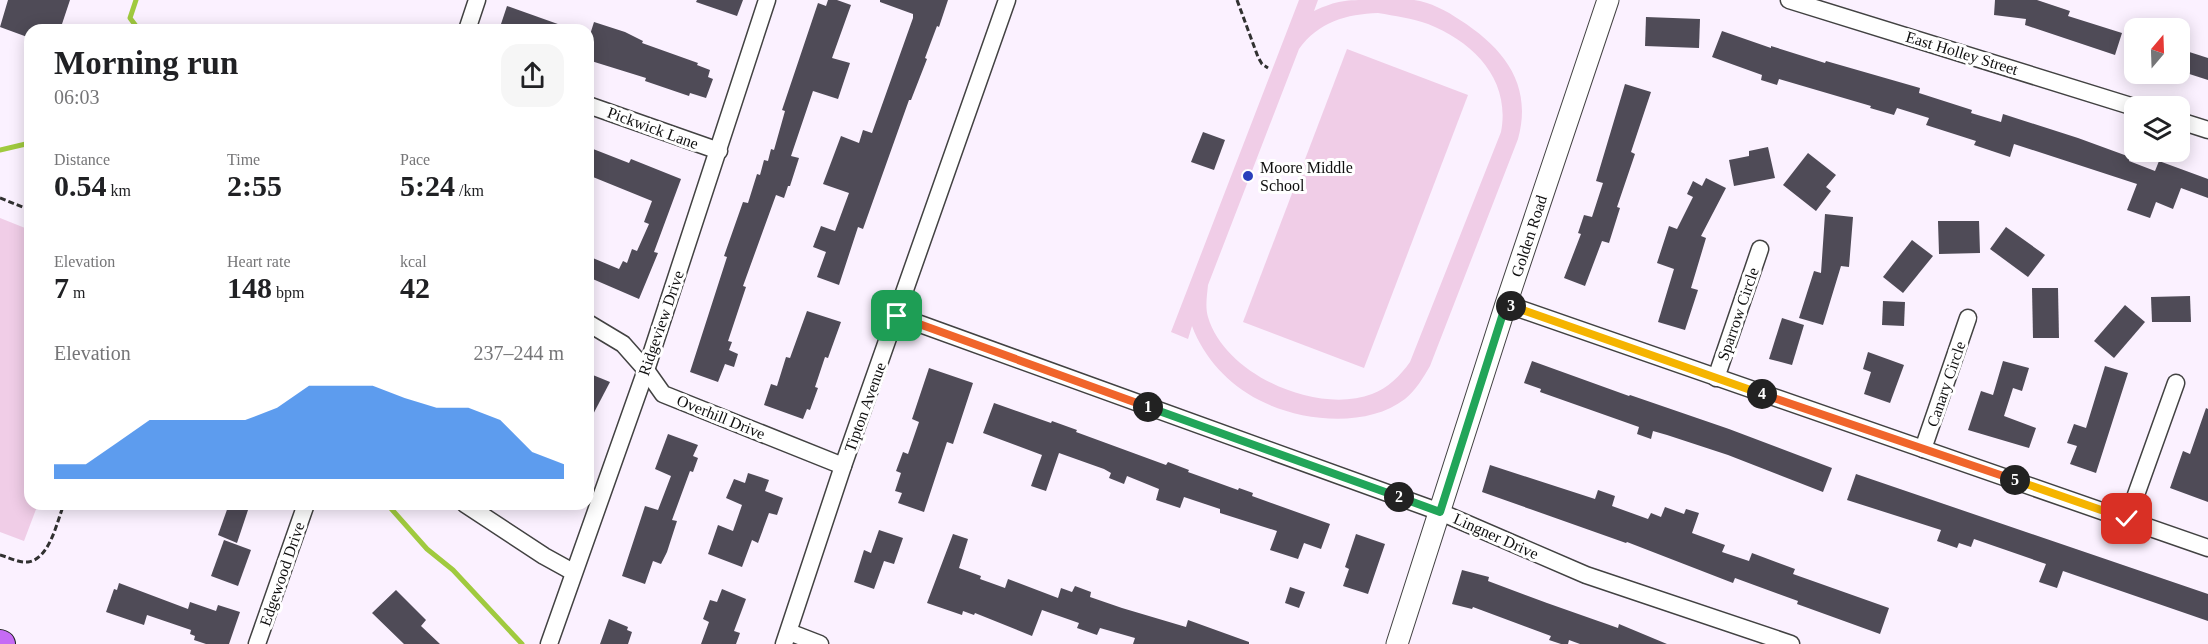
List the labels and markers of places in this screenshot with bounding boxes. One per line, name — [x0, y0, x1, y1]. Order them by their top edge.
place label: Moore Middle School — [1260, 159, 1353, 194]
marker: Moore Middle School — [1241, 169, 1255, 183]
pin — [871, 290, 922, 341]
pin: 3 — [1496, 291, 1526, 321]
pin: 4 — [1747, 379, 1777, 409]
pin: 1 — [1133, 392, 1163, 422]
pin: 5 — [2000, 465, 2030, 495]
pin: 2 — [1384, 482, 1414, 512]
pin — [2101, 493, 2152, 544]

